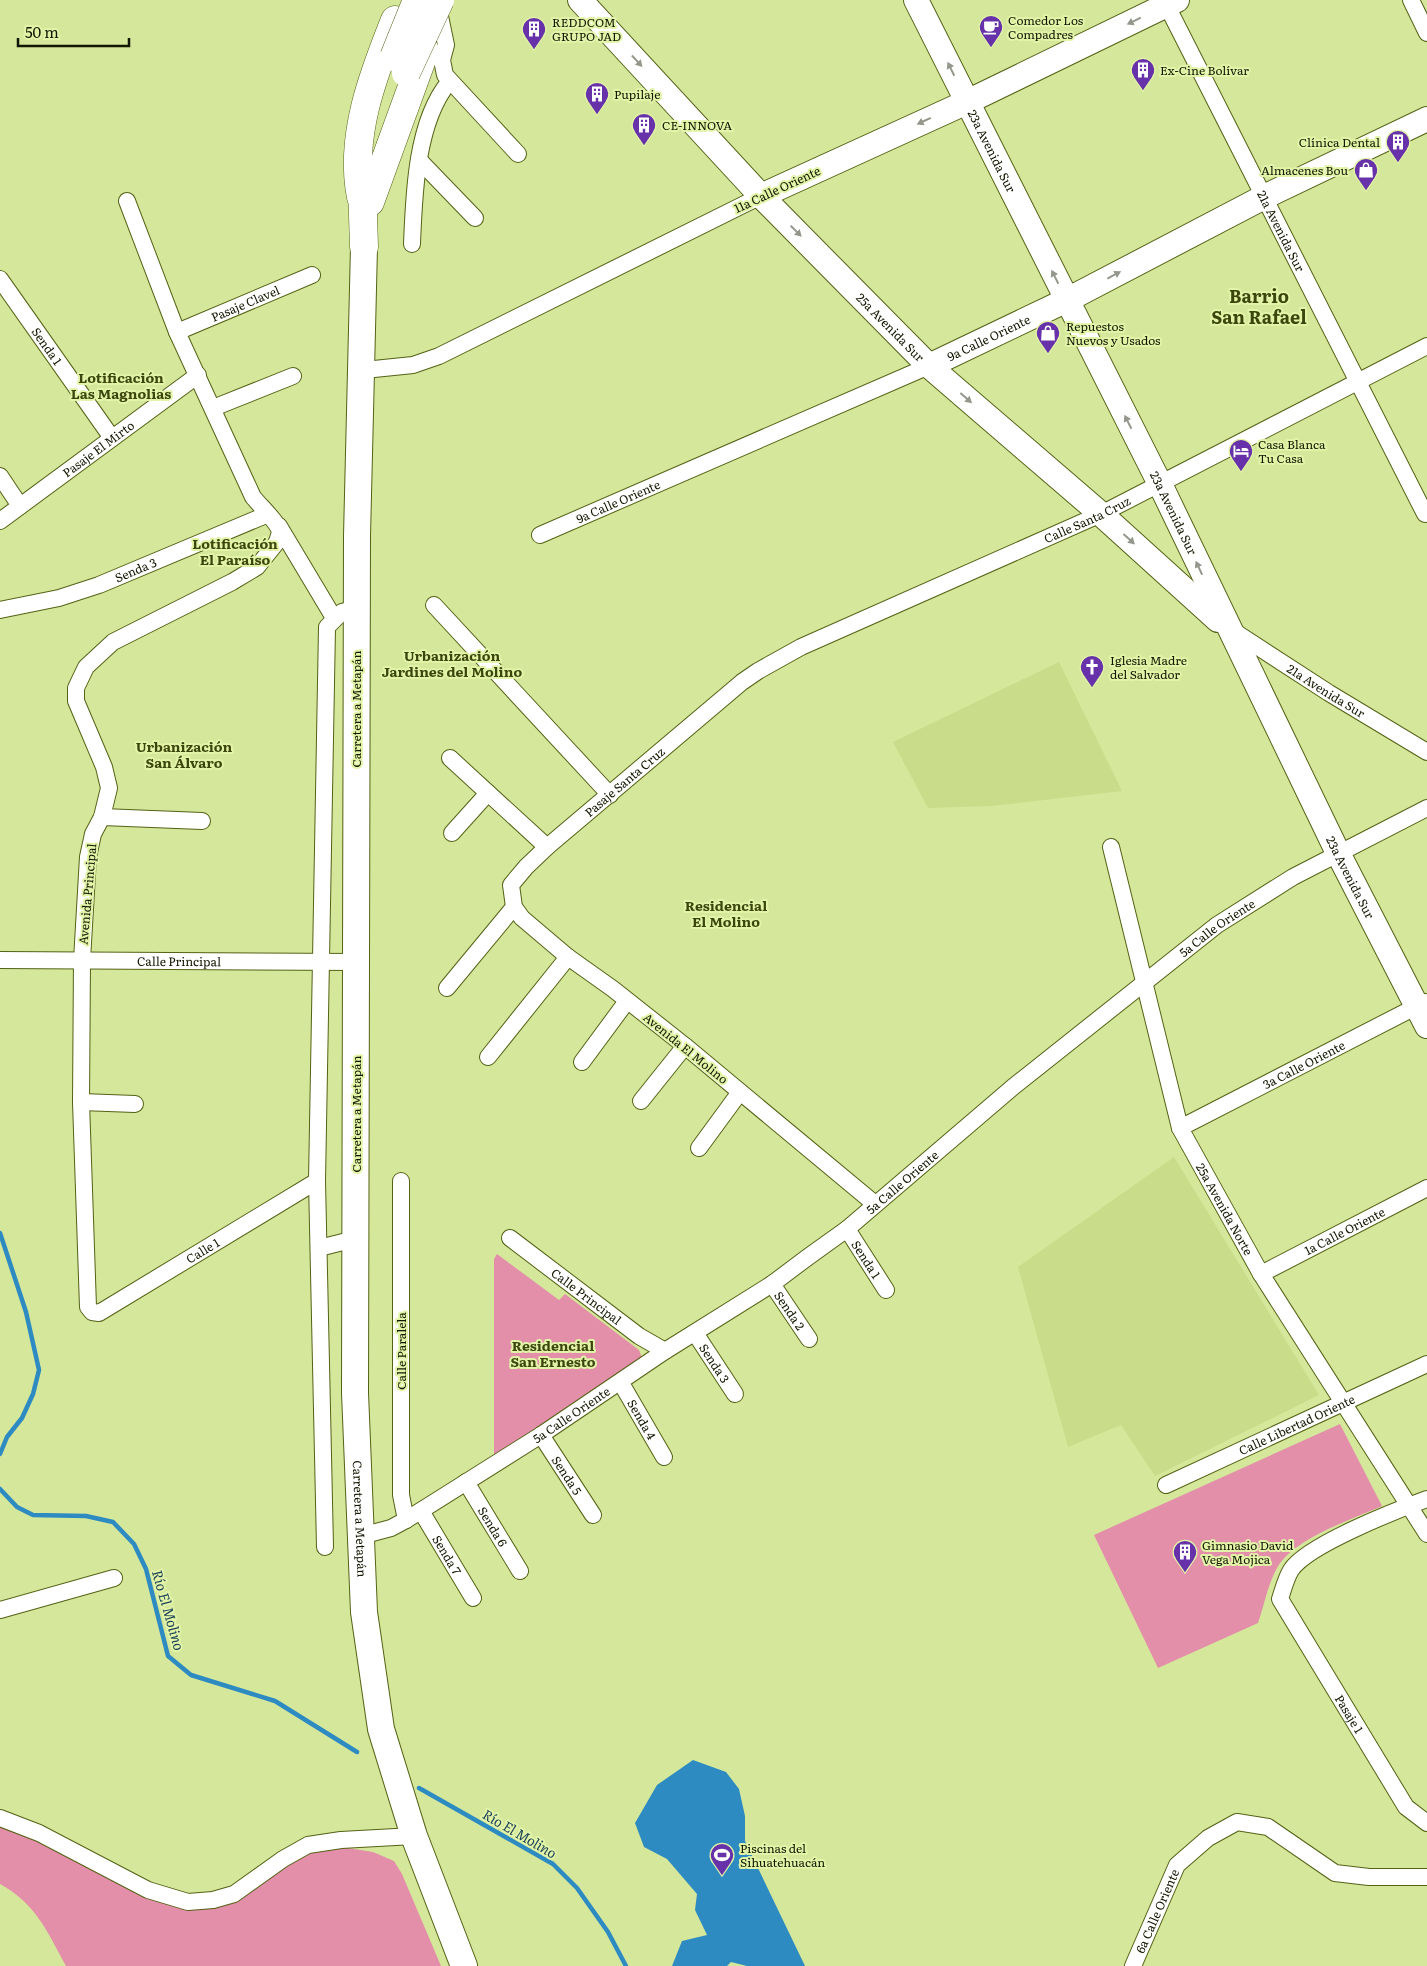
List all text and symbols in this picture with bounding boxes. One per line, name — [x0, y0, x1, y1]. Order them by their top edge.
place label: Comedor Los Compadres — [1008, 11, 1084, 43]
place label: REDDCOM GRUPO JAD — [552, 13, 621, 45]
cafe icon: Comedor Los Compadres — [978, 14, 1004, 48]
scale bar — [18, 15, 129, 47]
building icon: REDDCOM GRUPO JAD — [521, 16, 547, 50]
one-way arrow — [1126, 17, 1141, 25]
text: 50 m — [25, 20, 59, 43]
one-way arrow — [631, 55, 643, 67]
building icon: Ex-Cine Bolívar — [1130, 57, 1156, 91]
place label: Ex-Cine Bolívar — [1160, 61, 1249, 79]
one-way arrow — [947, 62, 955, 76]
building icon: Pupilaje — [584, 81, 610, 115]
place label: Pupilaje — [614, 85, 660, 103]
street label: 23a Avenida Sur — [964, 106, 1021, 196]
building icon: CE-INNOVA — [631, 112, 657, 146]
place label: CE-INNOVA — [662, 116, 732, 134]
one-way arrow — [917, 118, 931, 126]
building icon: Clínica Dental — [1385, 129, 1411, 163]
place label: Clínica Dental — [1299, 133, 1380, 151]
shop icon: Almacenes Bou — [1353, 157, 1379, 191]
street label: 11a Calle Oriente — [731, 161, 823, 217]
place label: Almacenes Bou — [1261, 161, 1348, 179]
street label: 21a Avenida Sur — [1253, 187, 1310, 275]
one-way arrow — [789, 224, 801, 236]
one-way arrow — [1051, 269, 1059, 284]
one-way arrow — [1107, 271, 1121, 279]
street label: Pasaje Clavel — [208, 281, 282, 326]
district label: Barrio San Rafael — [1211, 282, 1307, 330]
street label: 25a Avenida Sur — [852, 289, 929, 366]
street label: 9a Calle Oriente — [944, 310, 1033, 365]
place label: Repuestos Nuevos y Usados — [1066, 317, 1161, 349]
shop icon: Repuestos Nuevos y Usados — [1035, 320, 1061, 354]
street label: Senda 1 — [28, 324, 67, 369]
district label: Lotificación Las Magnolias — [71, 367, 171, 403]
one-way arrow — [960, 392, 972, 404]
one-way arrow — [1124, 414, 1132, 429]
street label: Pasaje El Mirto — [59, 416, 138, 481]
place label: Casa Blanca Tu Casa — [1258, 435, 1326, 467]
hotel icon: Casa Blanca Tu Casa — [1228, 438, 1254, 472]
street label: 23a Avenida Sur — [1146, 468, 1202, 558]
street label: 9a Calle Oriente — [573, 475, 663, 527]
street label: Calle Santa Cruz — [1041, 491, 1134, 547]
district label: Lotificación El Paraíso — [192, 533, 278, 569]
one-way arrow — [1122, 533, 1134, 545]
street label: Senda 3 — [112, 553, 159, 586]
one-way arrow — [1195, 561, 1203, 575]
district label: Urbanización Jardines del Molino — [382, 645, 522, 681]
street label: Carretera a Metapán — [347, 651, 365, 767]
place label: Iglesia Madre del Salvador — [1110, 651, 1187, 683]
church icon: Iglesia Madre del Salvador — [1079, 654, 1105, 688]
street label: 21a Avenida Sur — [1284, 659, 1369, 722]
district label: Urbanización San Álvaro — [136, 736, 232, 772]
street label: Pasaje Santa Cruz — [580, 742, 668, 821]
street label: 23a Avenida Sur — [1322, 833, 1379, 922]
street label: Avenida Principal — [74, 843, 100, 945]
street label: 5a Calle Oriente — [1175, 894, 1258, 961]
district label: Residencial El Molino — [685, 895, 767, 931]
street label: Calle Principal — [137, 952, 221, 970]
street label: Avenida El Molino — [640, 1008, 732, 1088]
street label: 3a Calle Oriente — [1259, 1036, 1348, 1093]
street label: Carretera a Metapán — [347, 1056, 365, 1172]
street label: 5a Calle Oriente — [862, 1146, 942, 1218]
street label: 25a Avenida Norte — [1192, 1160, 1258, 1258]
street label: 1a Calle Oriente — [1301, 1202, 1388, 1259]
street label: Calle 1 — [182, 1233, 223, 1267]
street label: Senda 1 — [847, 1237, 885, 1282]
street label: Calle Principal — [548, 1263, 625, 1329]
street label: Senda 2 — [770, 1287, 809, 1334]
street label: Calle Paralela — [392, 1312, 410, 1390]
district label: Residencial San Ernesto — [511, 1335, 596, 1371]
street label: Senda 3 — [695, 1340, 734, 1386]
street label: 5a Calle Oriente — [529, 1382, 613, 1447]
street label: Calle Libertad Oriente — [1236, 1390, 1358, 1459]
street label: Senda 4 — [623, 1396, 661, 1443]
street label: Senda 5 — [548, 1452, 587, 1498]
street label: Carretera a Metapán — [349, 1460, 372, 1578]
street label: Senda 6 — [474, 1503, 512, 1550]
street label: Senda 7 — [428, 1531, 466, 1578]
place label: Gimnasio David Vega Mojica — [1202, 1536, 1294, 1568]
building icon: Gimnasio David Vega Mojica — [1172, 1539, 1198, 1573]
water label: Río El Molino — [148, 1567, 190, 1653]
street label: Pasaje 1 — [1331, 1691, 1368, 1737]
water label: Río El Molino — [479, 1804, 561, 1862]
place label: Piscinas del Sihuatehuacán — [740, 1839, 825, 1871]
sports icon: Piscinas del Sihuatehuacán — [709, 1842, 735, 1876]
street label: 6a Calle Oriente — [1131, 1866, 1183, 1956]

